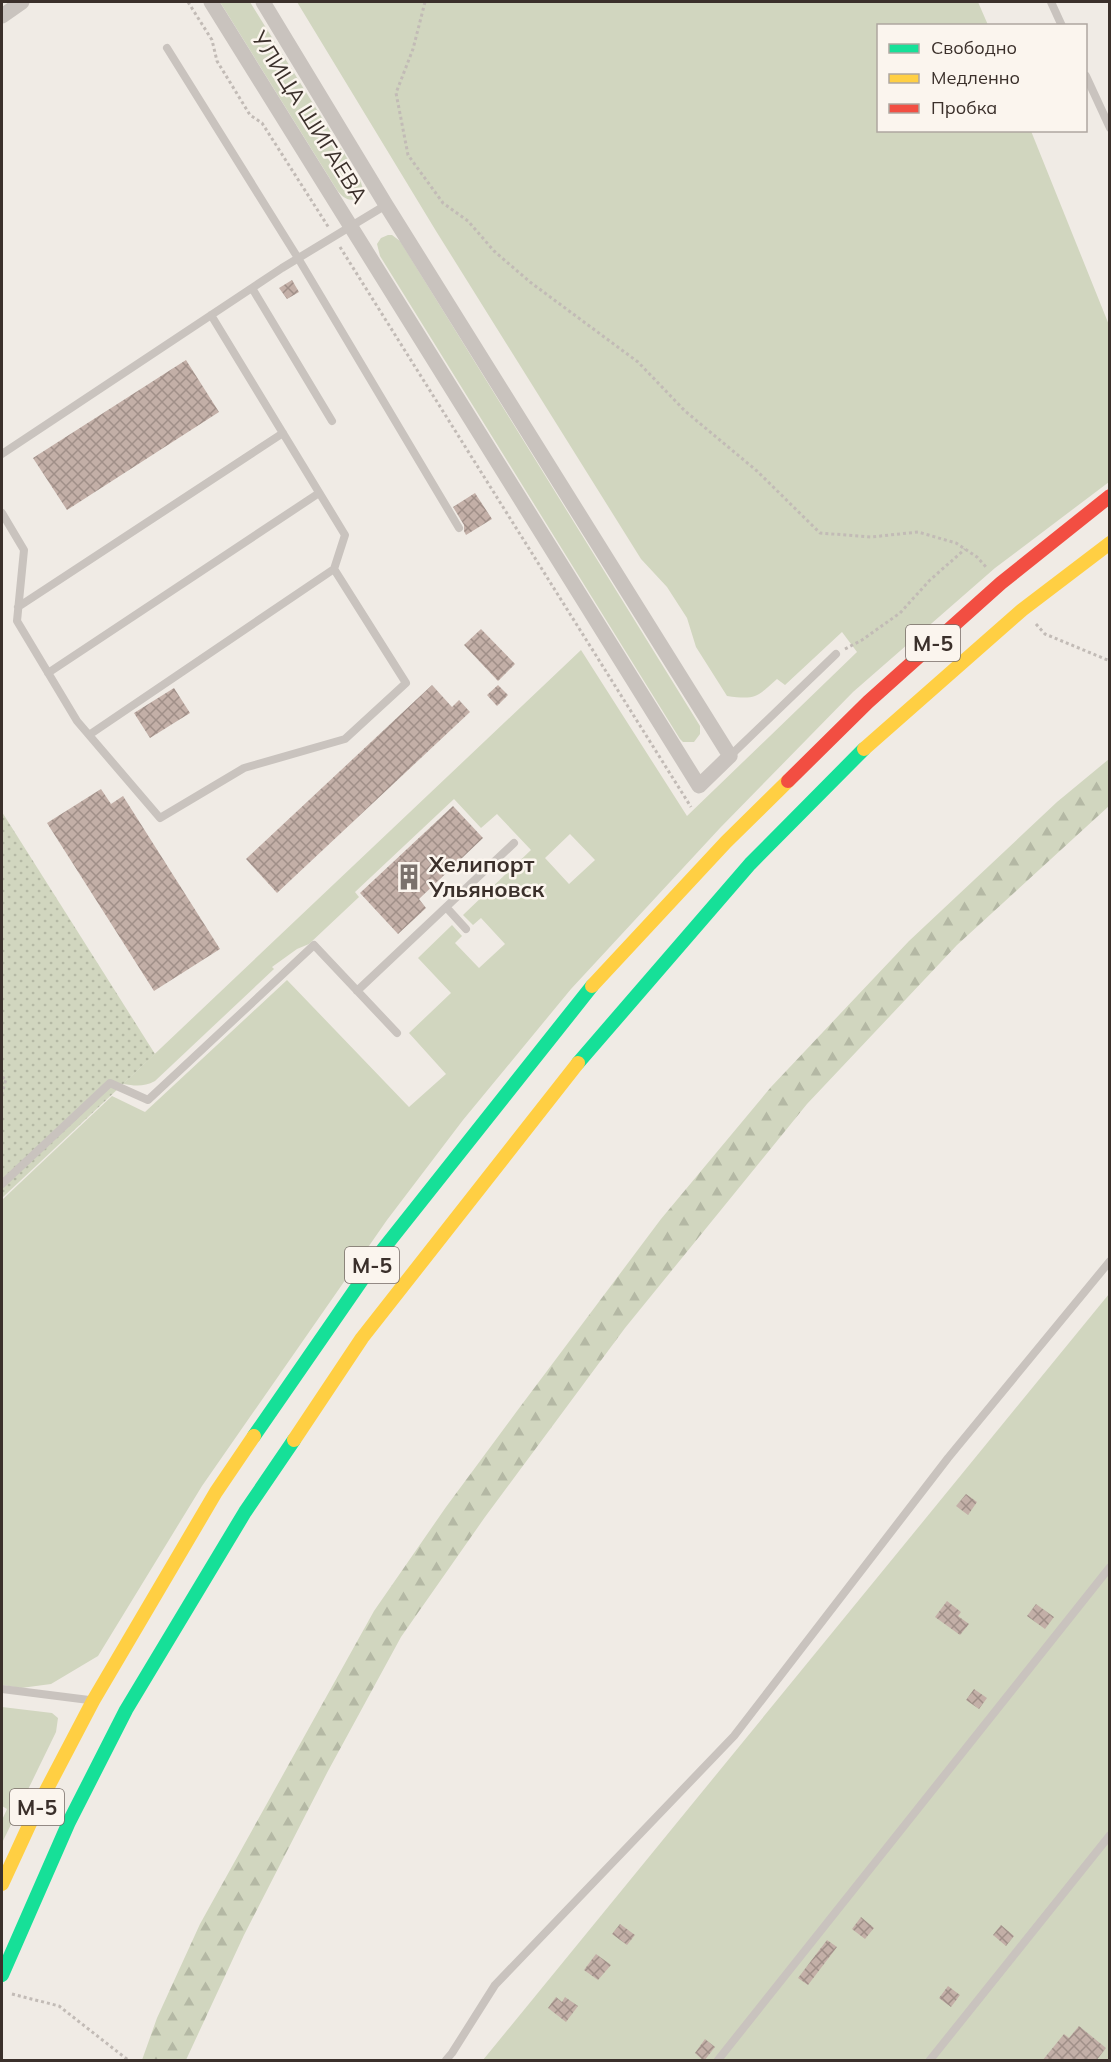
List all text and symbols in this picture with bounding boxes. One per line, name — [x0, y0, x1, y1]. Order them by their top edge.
legend — [877, 24, 1087, 132]
street label: УЛИЦА ШИГАЕВА — [245, 25, 374, 208]
text: Свободно — [931, 36, 1017, 59]
text: Медленно — [931, 66, 1020, 89]
text: Пробка — [931, 96, 997, 119]
road number: М-5 — [906, 625, 960, 661]
place label: Хелипорт Ульяновск — [428, 850, 545, 903]
building icon: Хелипорт Ульяновск — [394, 862, 424, 892]
road number: М-5 — [345, 1247, 399, 1283]
road number: М-5 — [10, 1789, 64, 1825]

